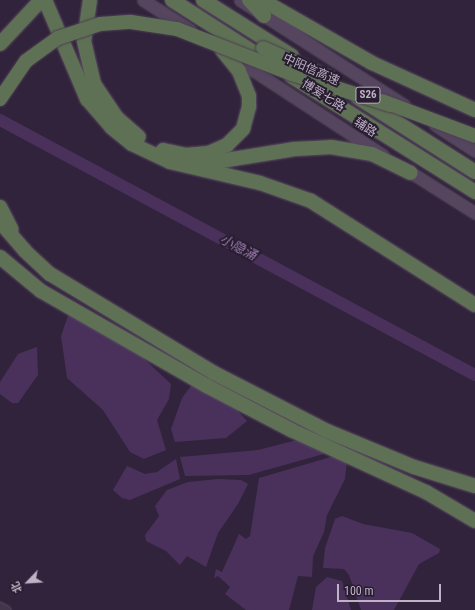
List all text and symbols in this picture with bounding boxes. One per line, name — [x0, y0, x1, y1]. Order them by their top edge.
street label: 中阳信高速 — [281, 51, 341, 89]
street label: 博爱七路 — [299, 77, 347, 115]
road number: S26 — [355, 86, 381, 104]
street label: 辅路 — [351, 115, 379, 141]
water label: 小隐涌 — [217, 232, 259, 264]
north arrow — [8, 562, 48, 602]
scale bar — [339, 576, 443, 602]
text: 北 — [8, 580, 25, 595]
text: 100 m — [344, 584, 374, 598]

